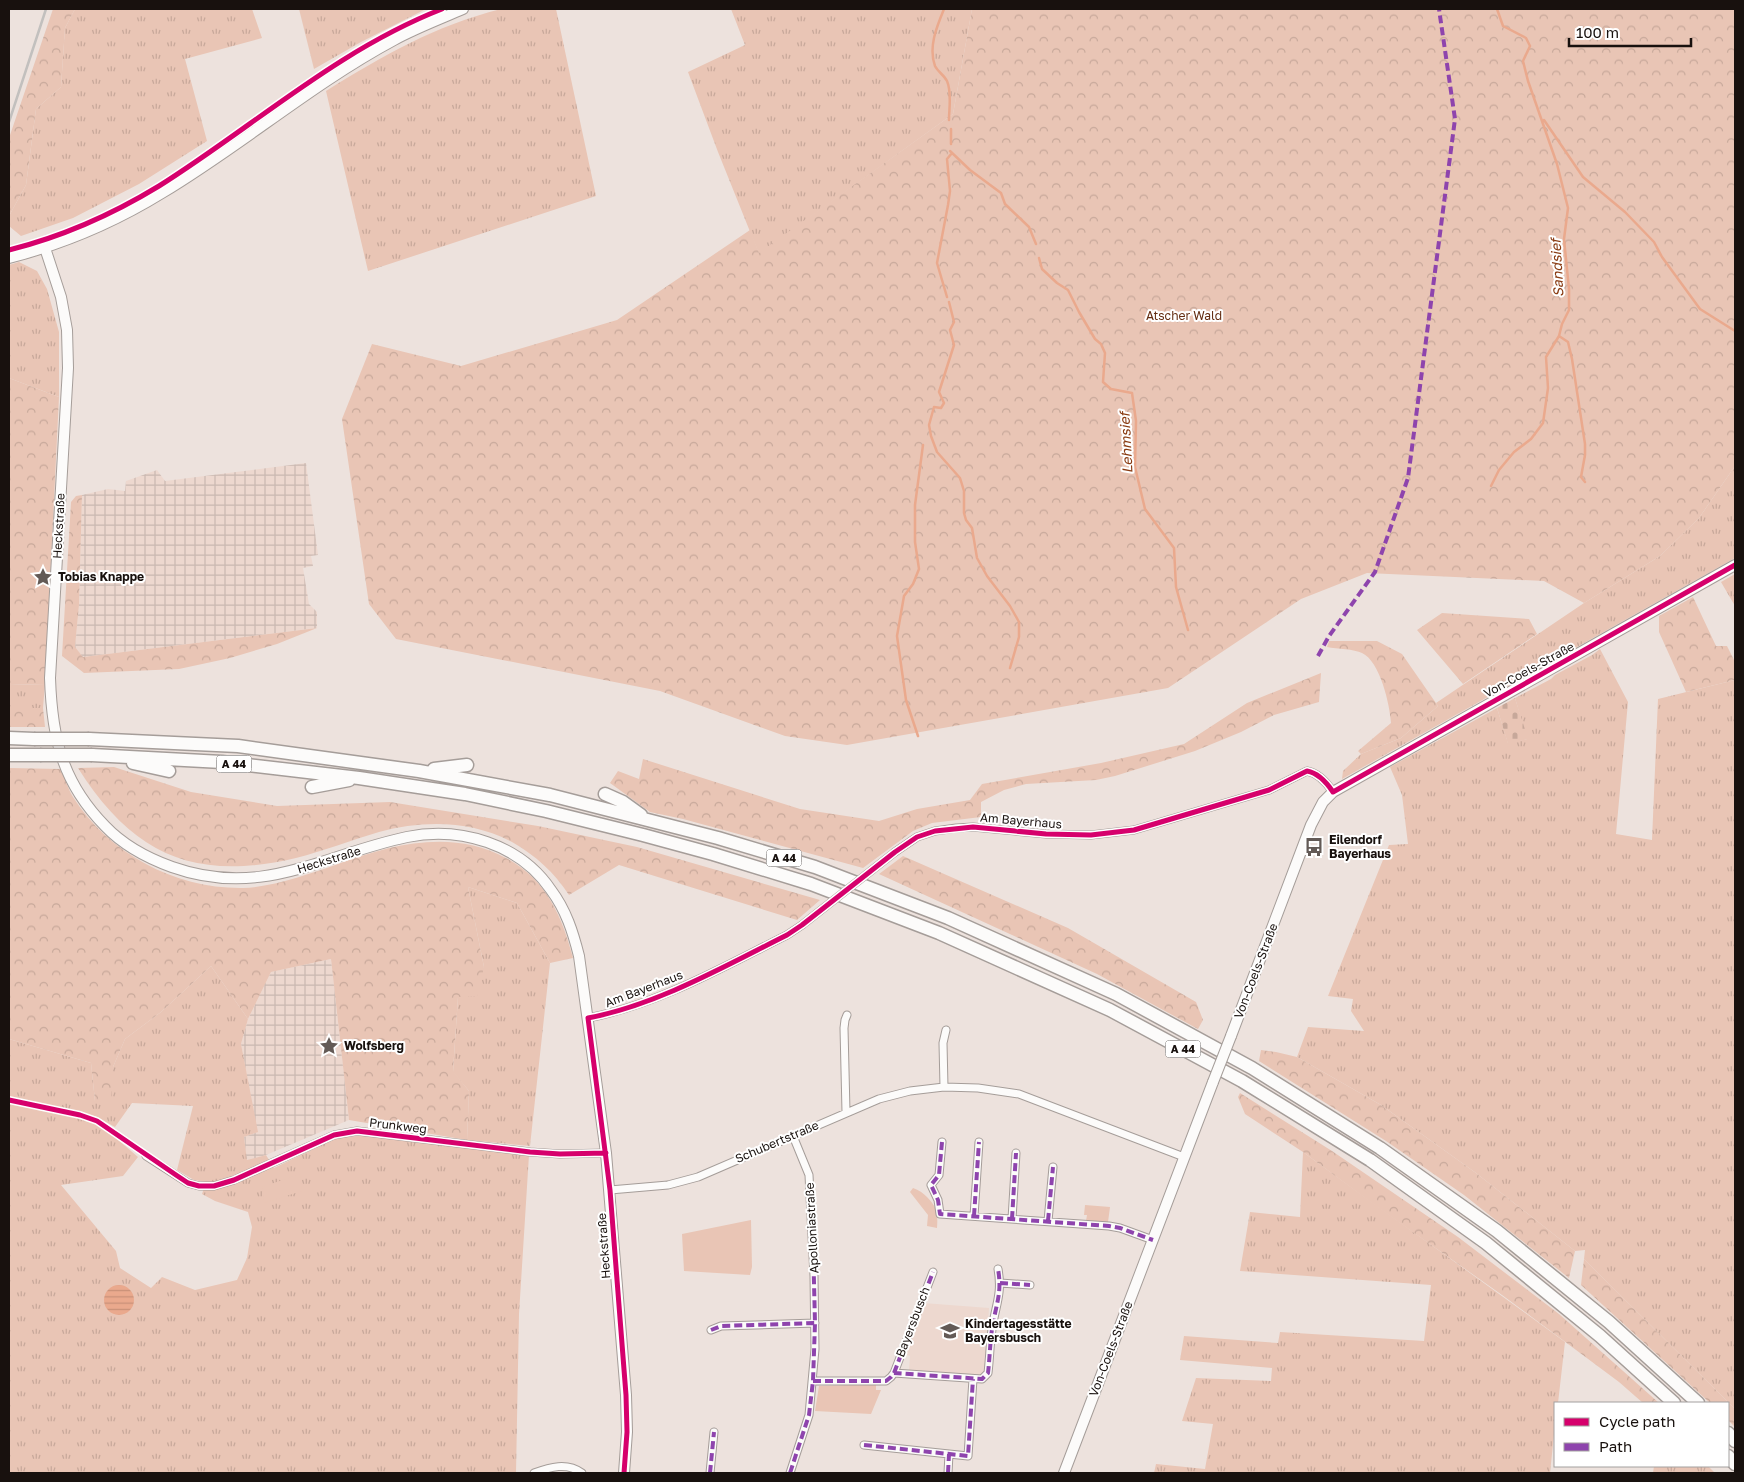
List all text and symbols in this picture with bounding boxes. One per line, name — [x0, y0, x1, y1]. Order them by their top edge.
scale bar — [1569, 15, 1692, 47]
text: 100 m — [1576, 23, 1619, 41]
water label: Sandsief — [1546, 236, 1567, 298]
park label: Atscher Wald — [1146, 308, 1222, 323]
water label: Lehmsief — [1115, 409, 1136, 474]
street label: Heckstraße — [49, 493, 68, 559]
place icon: Tobias Knappe — [32, 566, 54, 588]
place label: Tobias Knappe — [58, 569, 144, 584]
street label: Von-Coels-Straße — [1481, 638, 1577, 701]
road number: A 44 — [216, 756, 252, 772]
street label: Am Bayerhaus — [979, 809, 1063, 832]
place label: Eilendorf Bayerhaus — [1329, 832, 1391, 861]
bus stop icon: Eilendorf Bayerhaus — [1303, 836, 1325, 858]
street label: Heckstraße — [295, 843, 363, 876]
road number: A 44 — [766, 850, 802, 866]
street label: Von-Coels-Straße — [1230, 921, 1281, 1021]
street label: Am Bayerhaus — [603, 967, 685, 1010]
place icon: Wolfsberg — [318, 1035, 340, 1057]
place label: Wolfsberg — [344, 1038, 404, 1053]
road number: A 44 — [1166, 1040, 1200, 1058]
street label: Prunkweg — [368, 1115, 428, 1136]
street label: Schubertstraße — [733, 1117, 821, 1166]
street label: Apolloniastraße — [802, 1182, 821, 1274]
street label: Heckstraße — [594, 1213, 613, 1279]
street label: Bayersbusch — [892, 1285, 933, 1359]
street label: Von-Coels-Straße — [1085, 1299, 1136, 1399]
place label: Kindertagesstätte Bayersbusch — [965, 1316, 1072, 1345]
school or university icon: Kindertagesstätte Bayersbusch — [939, 1320, 961, 1342]
legend — [1554, 1402, 1729, 1467]
text: Cycle path — [1599, 1412, 1675, 1430]
text: Path — [1599, 1437, 1632, 1455]

